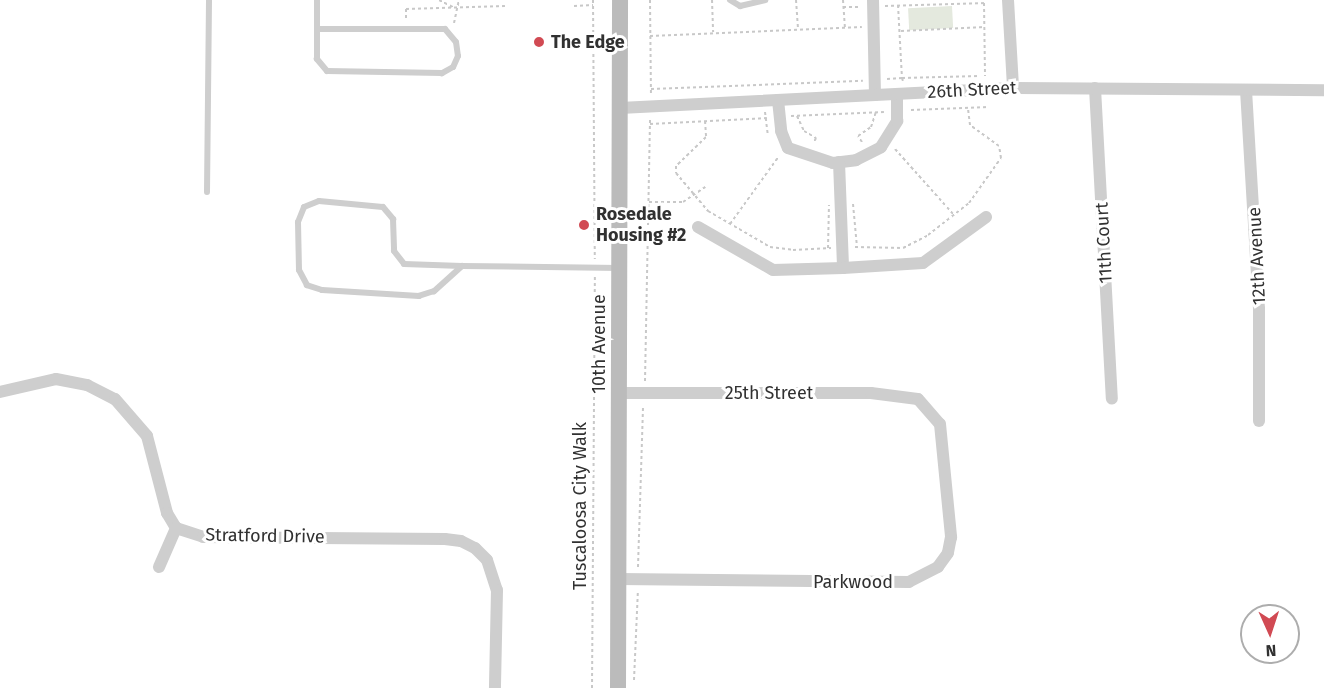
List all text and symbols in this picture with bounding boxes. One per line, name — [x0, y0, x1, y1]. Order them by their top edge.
place label: The Edge — [551, 31, 625, 53]
marker: The Edge — [532, 35, 546, 49]
street label: 26th Street — [927, 77, 1017, 103]
street label: 11th Court — [1091, 202, 1117, 284]
place label: Rosedale Housing #2 — [596, 204, 686, 246]
street label: 12th Avenue — [1244, 206, 1270, 306]
marker: Rosedale Housing #2 — [577, 218, 591, 232]
street label: 10th Avenue — [588, 294, 610, 394]
street label: 25th Street — [725, 382, 813, 404]
street label: Tuscaloosa City Walk — [569, 422, 591, 590]
street label: Stratford Drive — [205, 524, 325, 548]
street label: Parkwood — [813, 571, 893, 593]
north arrow — [1240, 604, 1300, 664]
text: N — [1265, 641, 1277, 660]

